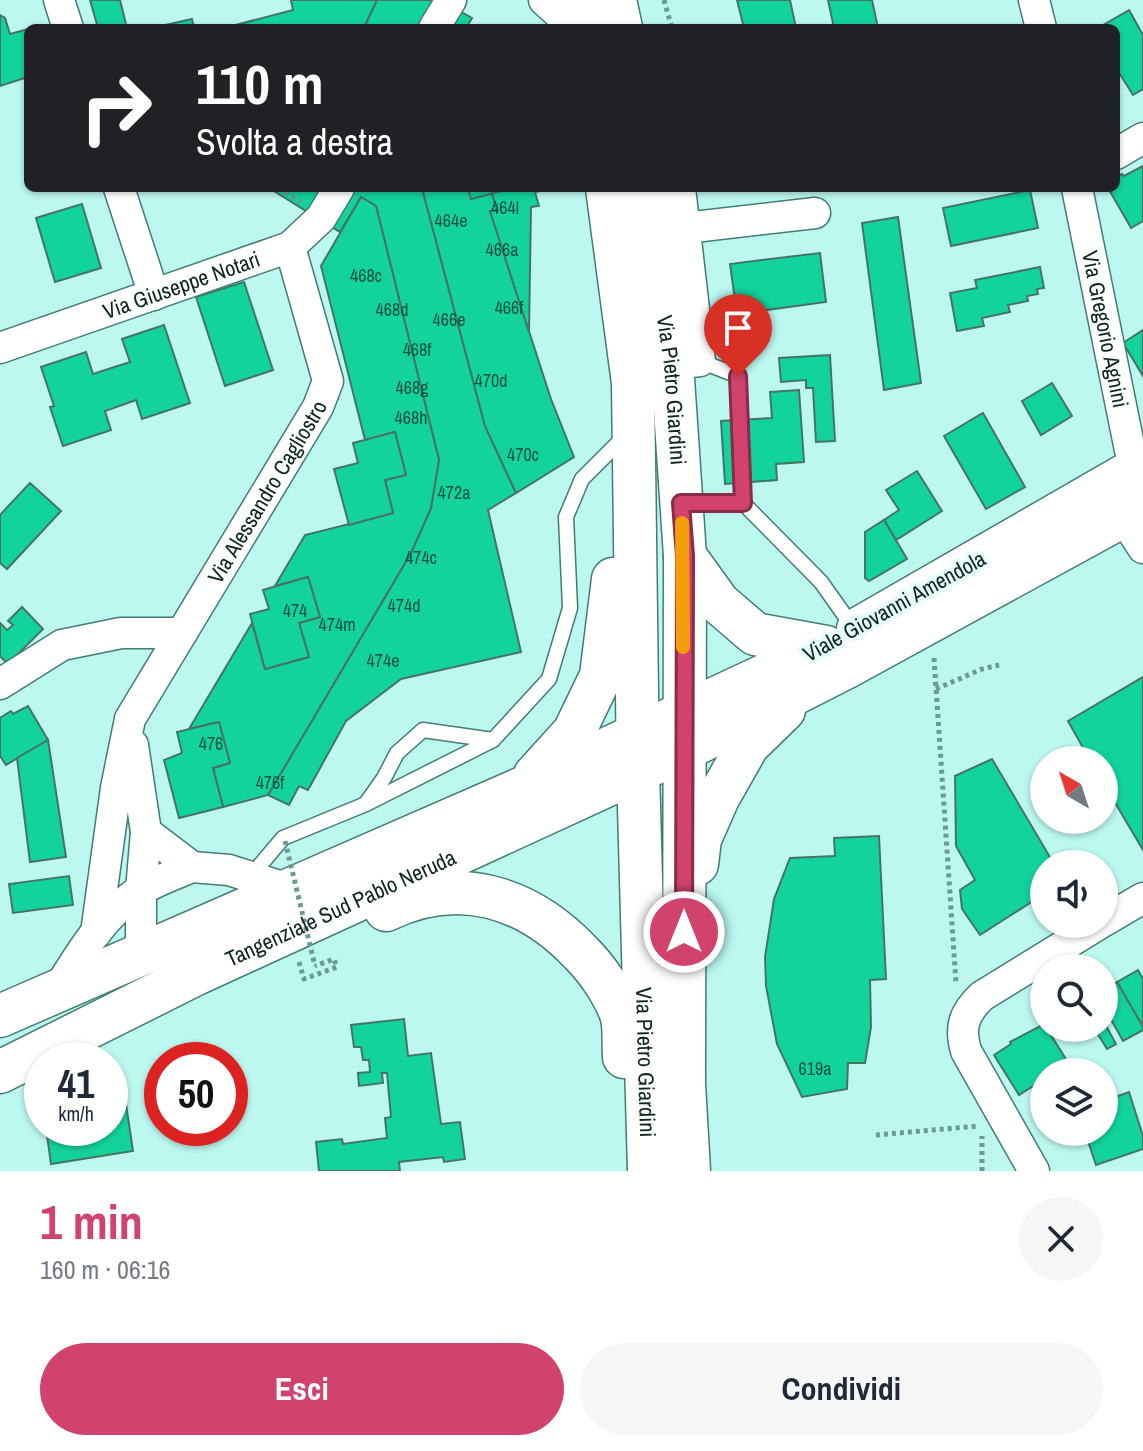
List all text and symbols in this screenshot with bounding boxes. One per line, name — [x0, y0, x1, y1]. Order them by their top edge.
text: 110 m — [196, 46, 324, 121]
icon: right — [64, 56, 168, 160]
text: Svolta a destra — [196, 118, 393, 166]
house number: 464l — [491, 195, 519, 220]
house number: 464e — [435, 208, 467, 233]
house number: 466a — [486, 237, 518, 262]
street label: Via Giuseppe Notari — [99, 244, 264, 326]
street label: Via Gregorio Agnini — [1075, 248, 1136, 410]
house number: 468c — [350, 263, 382, 288]
pin — [704, 294, 772, 376]
house number: 466f — [495, 295, 524, 320]
house number: 468d — [376, 297, 408, 322]
icon: arrive — [716, 306, 760, 350]
house number: 466e — [433, 307, 465, 332]
street label: Via Pietro Giardini — [650, 313, 694, 466]
house number: 468f — [403, 337, 432, 362]
house number: 470d — [475, 368, 507, 393]
house number: 468g — [396, 375, 429, 400]
street label: Via Alessandro Cagliostro — [200, 397, 334, 589]
house number: 468h — [395, 405, 427, 430]
house number: 470c — [507, 442, 539, 467]
house number: 472a — [438, 480, 470, 505]
street label: Viale Giovanni Amendola — [797, 543, 991, 669]
house number: 474c — [405, 545, 437, 570]
house number: 474d — [388, 593, 420, 618]
house number: 474 — [283, 598, 307, 623]
house number: 474m — [319, 612, 355, 637]
house number: 474e — [367, 648, 399, 673]
house number: 476 — [199, 731, 223, 756]
north arrow — [1030, 746, 1118, 834]
map controls — [1030, 746, 1118, 1146]
house number: 476f — [256, 770, 285, 795]
street label: Tangenziale Sud Pablo Neruda — [220, 842, 460, 974]
button: sound — [1030, 850, 1118, 938]
position arrow — [642, 890, 726, 974]
button: search — [1030, 954, 1118, 1042]
street label: Via Pietro Giardini — [629, 987, 663, 1138]
speed limit sign: 50 — [144, 1042, 248, 1146]
house number: 619a — [799, 1056, 831, 1081]
text: 41 — [58, 1057, 94, 1110]
button: layers — [1030, 1058, 1118, 1146]
text: km/h — [58, 1100, 94, 1127]
text: 1 min — [40, 1189, 143, 1254]
button: close — [1019, 1197, 1103, 1281]
text: 160 m · 06:16 — [40, 1252, 170, 1287]
button: Esci — [40, 1343, 564, 1435]
button: Condividi — [580, 1343, 1103, 1435]

